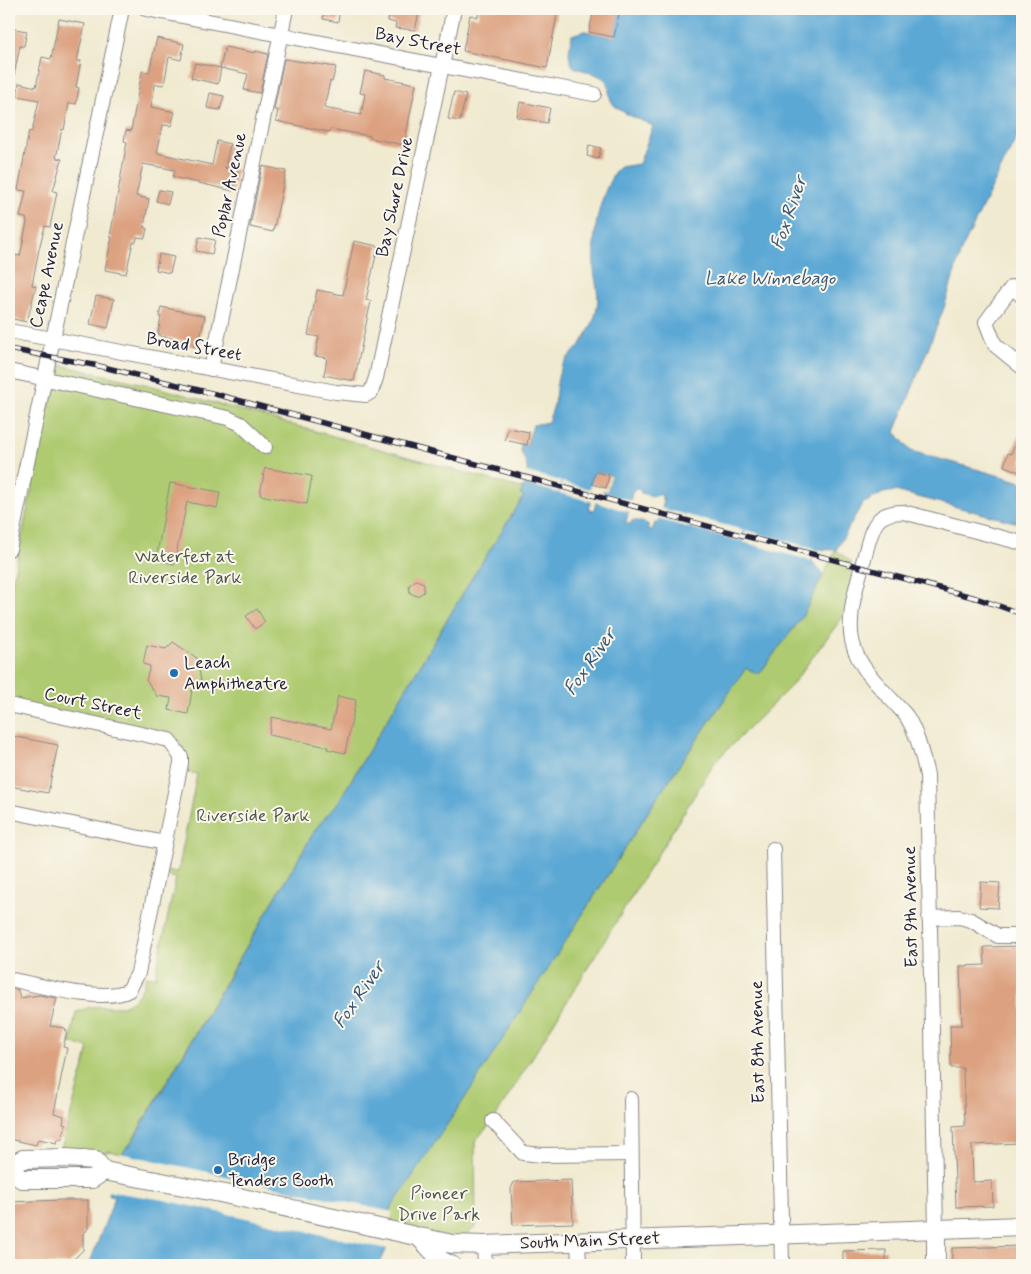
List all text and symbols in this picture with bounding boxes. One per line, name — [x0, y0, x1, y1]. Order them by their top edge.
street label: Bay Street — [373, 22, 463, 62]
street label: Poplar Avenue — [207, 130, 253, 240]
street label: Bay Shore Drive — [371, 135, 419, 259]
water label: Fox River — [765, 170, 814, 253]
street label: Ceape Avenue — [24, 220, 70, 330]
water label: Lake Winnebago — [705, 266, 836, 291]
street label: Broad Street — [144, 327, 244, 367]
park label: Waterfest at Riverside Park — [128, 545, 242, 590]
water label: Fox River — [558, 621, 624, 700]
place label: Leach Amphitheatre — [184, 651, 288, 696]
marker: Leach Amphitheatre — [168, 667, 180, 679]
street label: Court Street — [42, 682, 145, 726]
park label: Riverside Park — [196, 804, 310, 828]
street label: East 9th Avenue — [898, 846, 924, 968]
water label: Fox River — [327, 954, 393, 1033]
street label: East 8th Avenue — [745, 980, 771, 1104]
place label: Bridge Tenders Booth — [228, 1148, 334, 1193]
marker: Bridge Tenders Booth — [212, 1164, 224, 1176]
park label: Pioneer Drive Park — [398, 1182, 480, 1227]
street label: South Main Street — [519, 1227, 661, 1255]

